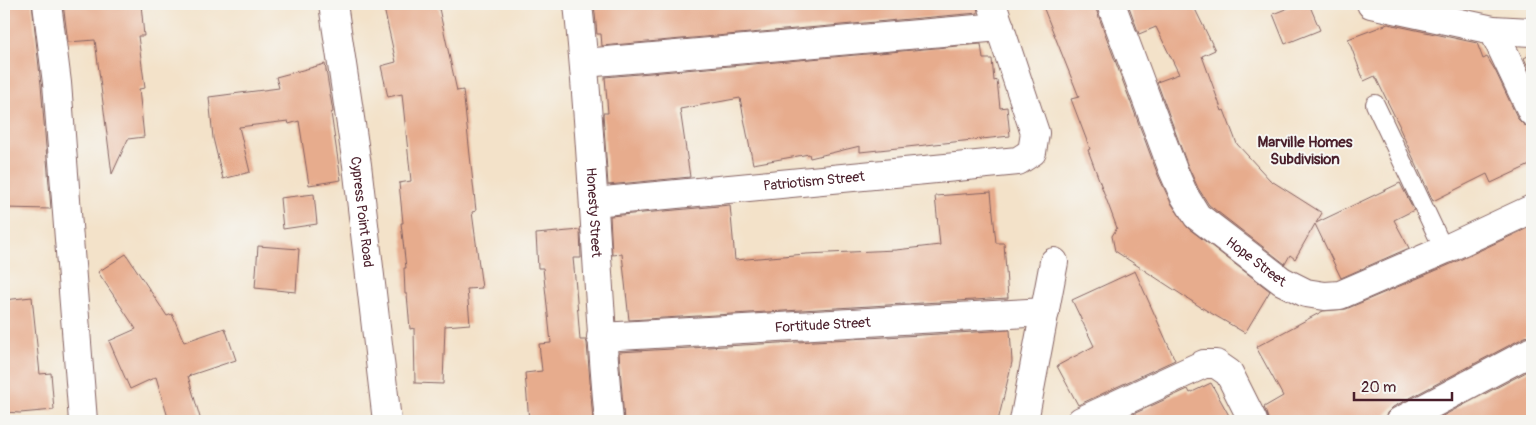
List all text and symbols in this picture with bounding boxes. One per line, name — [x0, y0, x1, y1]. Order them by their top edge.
district label: Marville Homes Subdivision — [1258, 133, 1353, 169]
street label: Cypress Point Road — [347, 155, 377, 268]
street label: Honesty Street — [583, 167, 605, 258]
street label: Patriotism Street — [762, 167, 866, 194]
street label: Hope Street — [1223, 233, 1289, 290]
street label: Fortitude Street — [774, 313, 871, 336]
scale bar — [1354, 370, 1451, 402]
text: 20 m — [1361, 378, 1396, 397]

